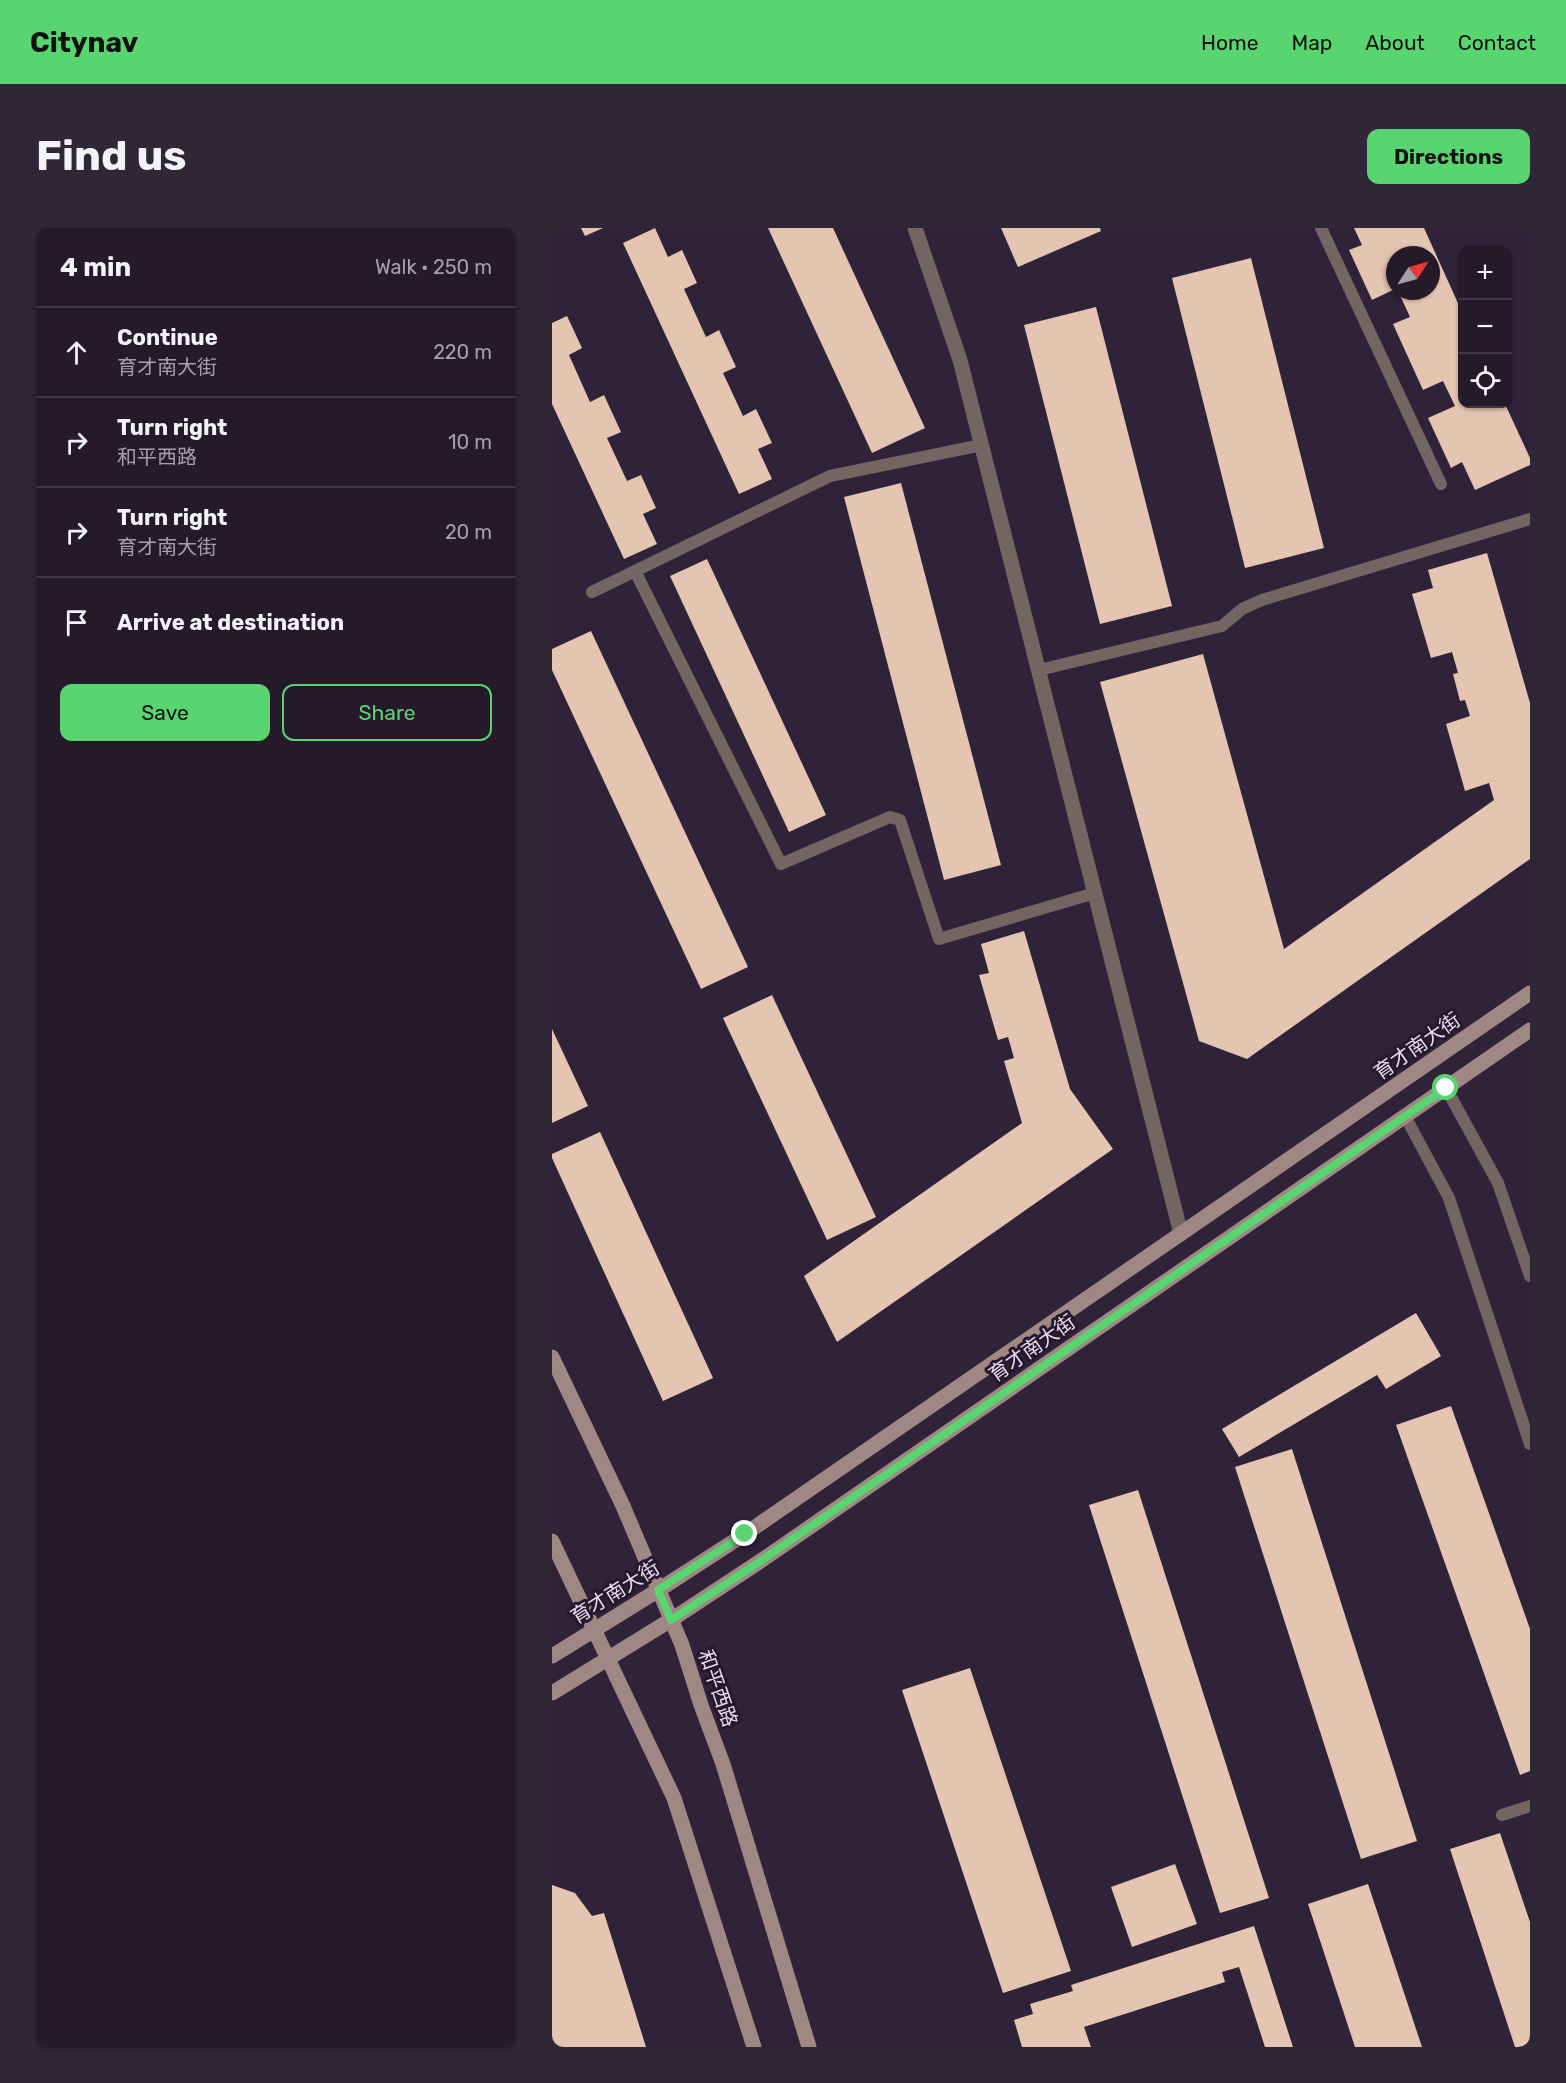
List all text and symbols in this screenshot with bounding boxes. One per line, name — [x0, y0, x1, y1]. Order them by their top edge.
text: Citynav — [30, 26, 138, 59]
text: Home — [1201, 30, 1258, 55]
text: Map — [1291, 30, 1332, 55]
text: About — [1365, 30, 1425, 55]
text: Contact — [1458, 30, 1536, 55]
button: Directions — [1367, 129, 1530, 184]
text: Find us — [36, 131, 187, 181]
north arrow — [1386, 246, 1440, 300]
map controls — [1458, 246, 1512, 408]
button: + — [1458, 246, 1512, 300]
text: 4 min — [60, 252, 131, 283]
text: Walk · 250 m — [375, 255, 492, 279]
button: − — [1458, 300, 1512, 354]
text: Continue — [117, 324, 218, 351]
icon: ahead — [60, 336, 93, 369]
text: 220 m — [433, 340, 492, 364]
button: locate — [1458, 354, 1512, 408]
text: 育才南大街 — [117, 355, 217, 379]
text: Turn right — [117, 414, 227, 441]
icon: right — [60, 426, 93, 459]
text: 10 m — [448, 430, 492, 454]
text: 和平西路 — [117, 445, 197, 469]
text: Turn right — [117, 504, 227, 531]
icon: right — [60, 516, 93, 549]
text: 20 m — [445, 520, 492, 544]
text: 育才南大街 — [117, 535, 217, 559]
icon: arrive — [60, 606, 93, 639]
text: Arrive at destination — [117, 609, 344, 636]
button: Save — [60, 684, 270, 741]
button: Share — [282, 684, 492, 741]
street label: 育才南大街 — [1369, 1007, 1465, 1085]
route start — [1432, 1074, 1458, 1100]
street label: 育才南大街 — [984, 1309, 1080, 1387]
route end — [731, 1520, 757, 1546]
street label: 育才南大街 — [566, 1555, 664, 1629]
street label: 和平西路 — [694, 1646, 742, 1730]

